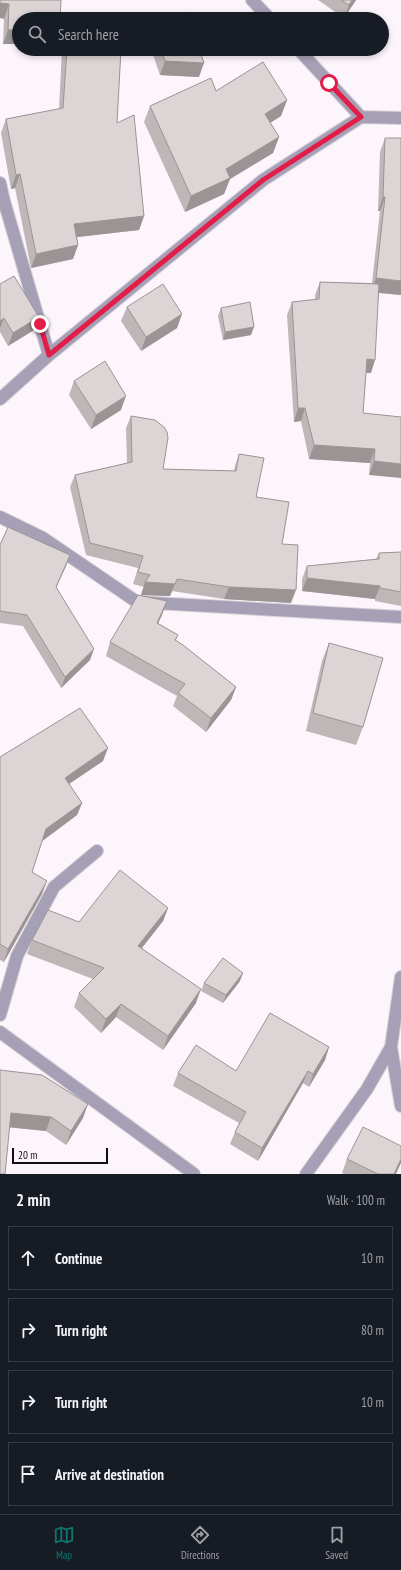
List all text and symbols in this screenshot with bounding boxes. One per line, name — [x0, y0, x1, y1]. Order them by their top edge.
search box — [12, 12, 389, 56]
icon: search — [26, 23, 48, 45]
text: Search here — [58, 25, 119, 44]
route start — [320, 74, 338, 92]
route end — [31, 315, 49, 333]
scale bar — [12, 1146, 108, 1165]
text: 20 m — [18, 1148, 37, 1162]
text: 2 min — [16, 1189, 50, 1211]
text: Walk · 100 m — [327, 1192, 385, 1209]
icon: ahead — [17, 1247, 39, 1269]
text: Continue — [55, 1249, 102, 1268]
text: 10 m — [361, 1250, 384, 1267]
icon: right — [17, 1319, 39, 1341]
text: Turn right — [55, 1321, 107, 1340]
text: 80 m — [361, 1322, 384, 1339]
icon: right — [17, 1391, 39, 1413]
text: Turn right — [55, 1393, 107, 1412]
text: 10 m — [361, 1394, 384, 1411]
icon: arrive — [17, 1463, 39, 1485]
text: Arrive at destination — [55, 1465, 164, 1484]
tab: Map — [53, 1524, 75, 1562]
tab: Directions — [181, 1524, 219, 1562]
tab: Saved — [325, 1524, 348, 1562]

